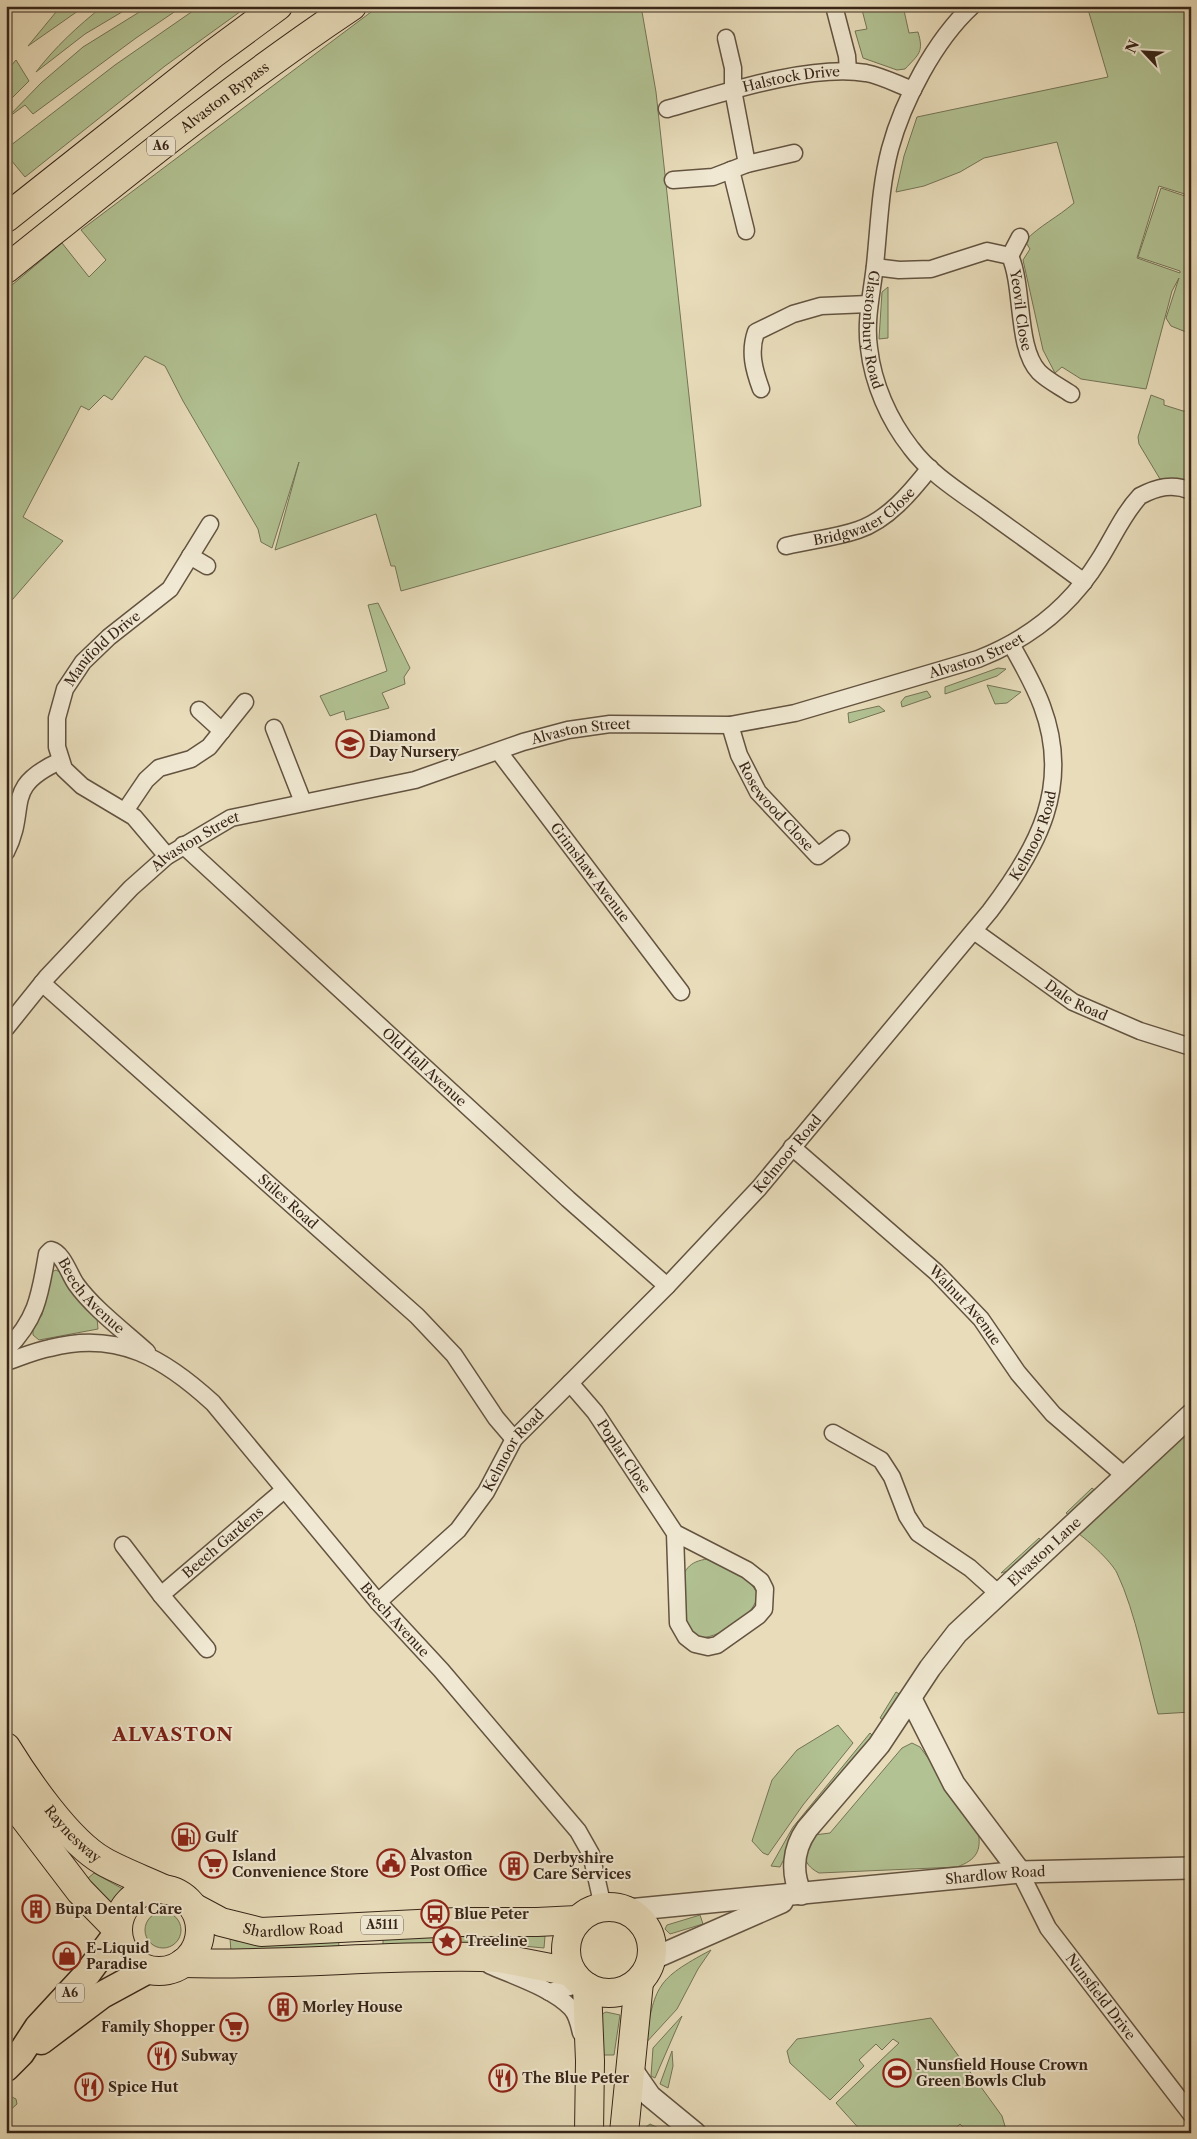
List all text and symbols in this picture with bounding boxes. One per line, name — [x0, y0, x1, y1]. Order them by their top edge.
north arrow — [1120, 28, 1170, 78]
text: N — [1121, 37, 1143, 56]
street label: Alvaston Bypass — [176, 58, 273, 137]
street label: Halstock Drive — [741, 62, 840, 96]
road number: A6 — [147, 136, 175, 156]
street label: Yeovil Close — [1006, 267, 1036, 353]
street label: Glastonbury Road — [859, 269, 887, 392]
street label: Bridgwater Close — [812, 483, 919, 549]
street label: Manifold Drive — [60, 607, 144, 690]
street label: Alvaston Street — [926, 629, 1027, 682]
street label: Alvaston Street — [528, 715, 631, 749]
place label: Diamond Day Nursery — [369, 727, 459, 761]
school or university icon: Diamond Day Nursery — [335, 729, 365, 759]
street label: Rosewood Close — [735, 758, 818, 855]
street label: Kelmoor Road — [1005, 789, 1060, 884]
street label: Alvaston Street — [147, 808, 241, 876]
street label: Grimshaw Avenue — [547, 819, 634, 926]
street label: Dale Road — [1041, 976, 1111, 1025]
street label: Old Hall Avenue — [378, 1024, 471, 1110]
street label: Kelmoor Road — [750, 1111, 826, 1197]
street label: Stiles Road — [254, 1170, 322, 1233]
street label: Beech Avenue — [54, 1254, 128, 1338]
street label: Walnut Avenue — [925, 1261, 1005, 1349]
street label: Kelmoor Road — [479, 1405, 548, 1495]
street label: Poplar Close — [593, 1416, 655, 1496]
street label: Beech Gardens — [178, 1503, 267, 1582]
street label: Elvaston Lane — [1004, 1513, 1085, 1590]
street label: Beech Avenue — [356, 1579, 433, 1661]
district label: ALVASTON — [111, 1723, 234, 1746]
street label: Raynesway — [41, 1802, 105, 1867]
fuel station icon: Gulf — [171, 1822, 201, 1852]
place label: Gulf — [205, 1828, 239, 1846]
place label: Alvaston Post Office — [409, 1846, 487, 1880]
place label: Island Convenience Store — [232, 1847, 369, 1881]
public building icon: Alvaston Post Office — [376, 1848, 406, 1878]
supermarket icon: Island Convenience Store — [198, 1849, 228, 1879]
place label: Derbyshire Care Services — [533, 1849, 631, 1883]
building icon: Derbyshire Care Services — [499, 1851, 529, 1881]
street label: Shardlow Road — [944, 1862, 1046, 1888]
building icon: Bupa Dental Care — [21, 1894, 51, 1924]
bus stop icon: Blue Peter — [420, 1899, 450, 1929]
place label: Bupa Dental Care — [55, 1900, 182, 1918]
place label: Blue Peter — [454, 1905, 529, 1923]
road number: A5111 — [361, 1916, 403, 1934]
street label: Shardlow Road — [241, 1919, 344, 1941]
place icon: Treeline — [432, 1926, 462, 1956]
place label: Treeline — [466, 1932, 527, 1950]
place label: E-Liquid Paradise — [86, 1939, 150, 1973]
shop icon: E-Liquid Paradise — [52, 1941, 82, 1971]
street label: Nunsfield Drive — [1062, 1950, 1140, 2043]
road number: A6 — [56, 1984, 84, 2002]
building icon: Morley House — [268, 1992, 298, 2022]
place label: Morley House — [302, 1998, 403, 2016]
supermarket icon: Family Shopper — [219, 2012, 249, 2042]
place label: Family Shopper — [101, 2018, 215, 2036]
restaurant icon: Subway — [147, 2041, 177, 2071]
place label: Subway — [181, 2047, 238, 2065]
place label: Nunsfield House Crown Green Bowls Club — [916, 2056, 1089, 2090]
sports icon: Nunsfield House Crown Green Bowls Club — [882, 2058, 912, 2088]
restaurant icon: The Blue Peter — [488, 2063, 518, 2093]
place label: The Blue Peter — [522, 2069, 629, 2087]
restaurant icon: Spice Hut — [74, 2072, 104, 2102]
place label: Spice Hut — [108, 2078, 179, 2096]

